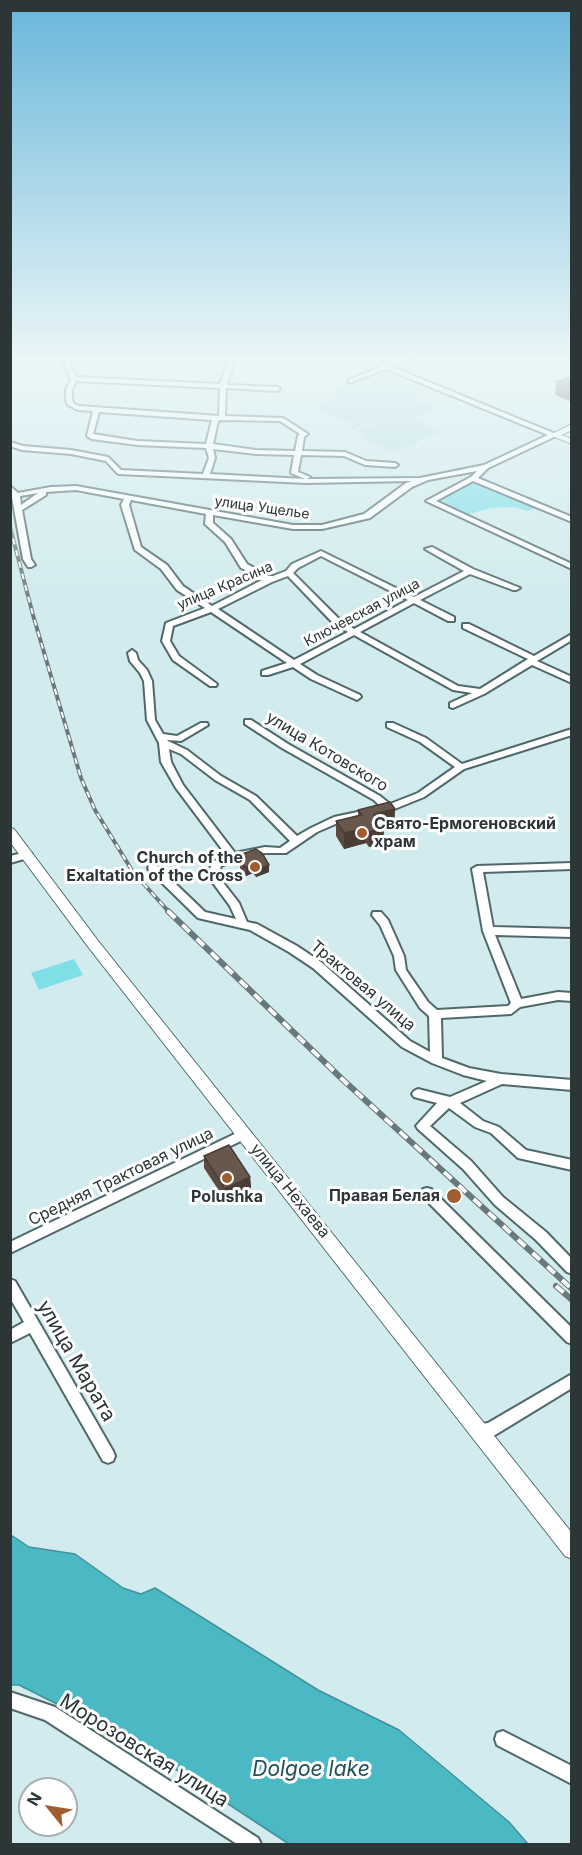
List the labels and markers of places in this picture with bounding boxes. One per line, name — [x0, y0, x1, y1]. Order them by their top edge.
place label: Свято-Ермогеновский храм — [374, 814, 556, 852]
marker: Свято-Ермогеновский храм — [355, 826, 369, 840]
place label: Church of the Exaltation of the Cross — [66, 848, 243, 886]
marker: Church of the Exaltation of the Cross — [248, 860, 262, 874]
marker: Polushka — [220, 1171, 234, 1185]
place label: Правая Белая — [329, 1186, 440, 1206]
place label: Polushka — [191, 1187, 263, 1207]
marker: Правая Белая — [445, 1187, 463, 1205]

